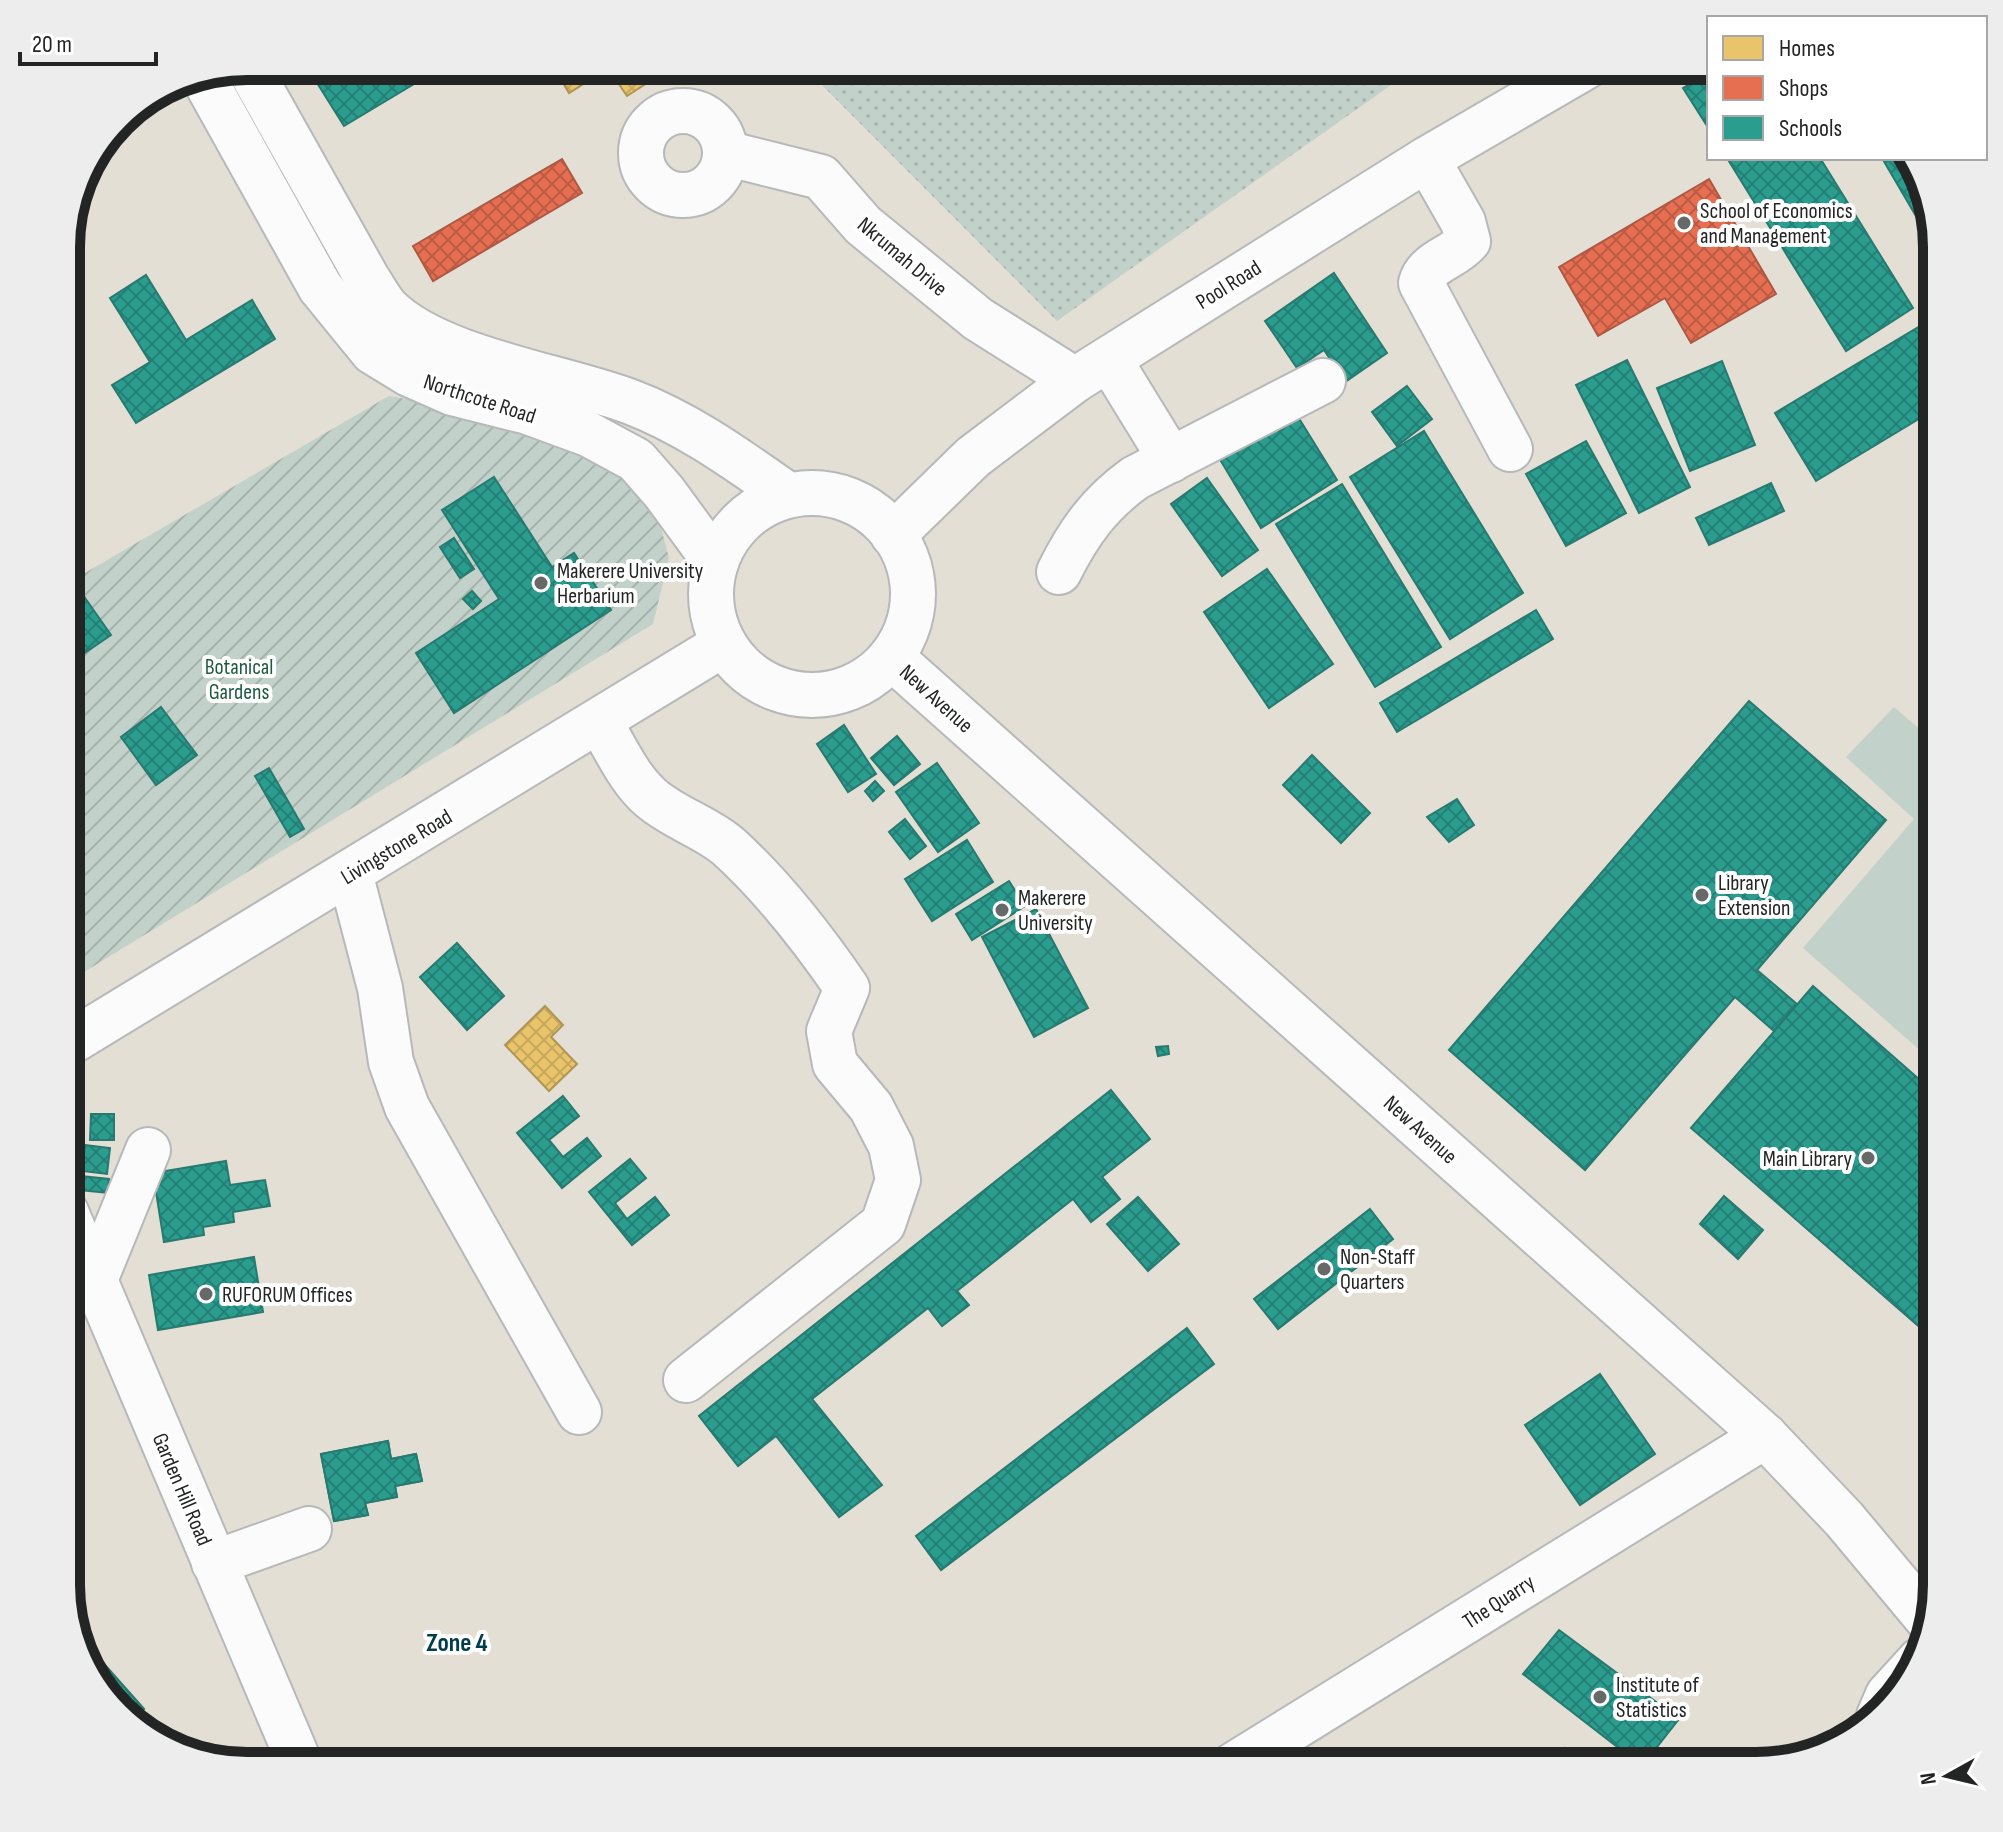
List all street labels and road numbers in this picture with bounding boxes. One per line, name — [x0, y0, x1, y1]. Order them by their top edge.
street label: Nkrumah Drive — [852, 212, 952, 303]
street label: Pool Road — [1191, 255, 1266, 316]
street label: Northcote Road — [420, 369, 539, 430]
street label: New Avenue — [894, 659, 978, 739]
street label: Livingstone Road — [336, 804, 457, 891]
street label: New Avenue — [1378, 1090, 1462, 1170]
street label: Garden Hill Road — [146, 1429, 217, 1550]
street label: The Quarry — [1458, 1569, 1540, 1635]

